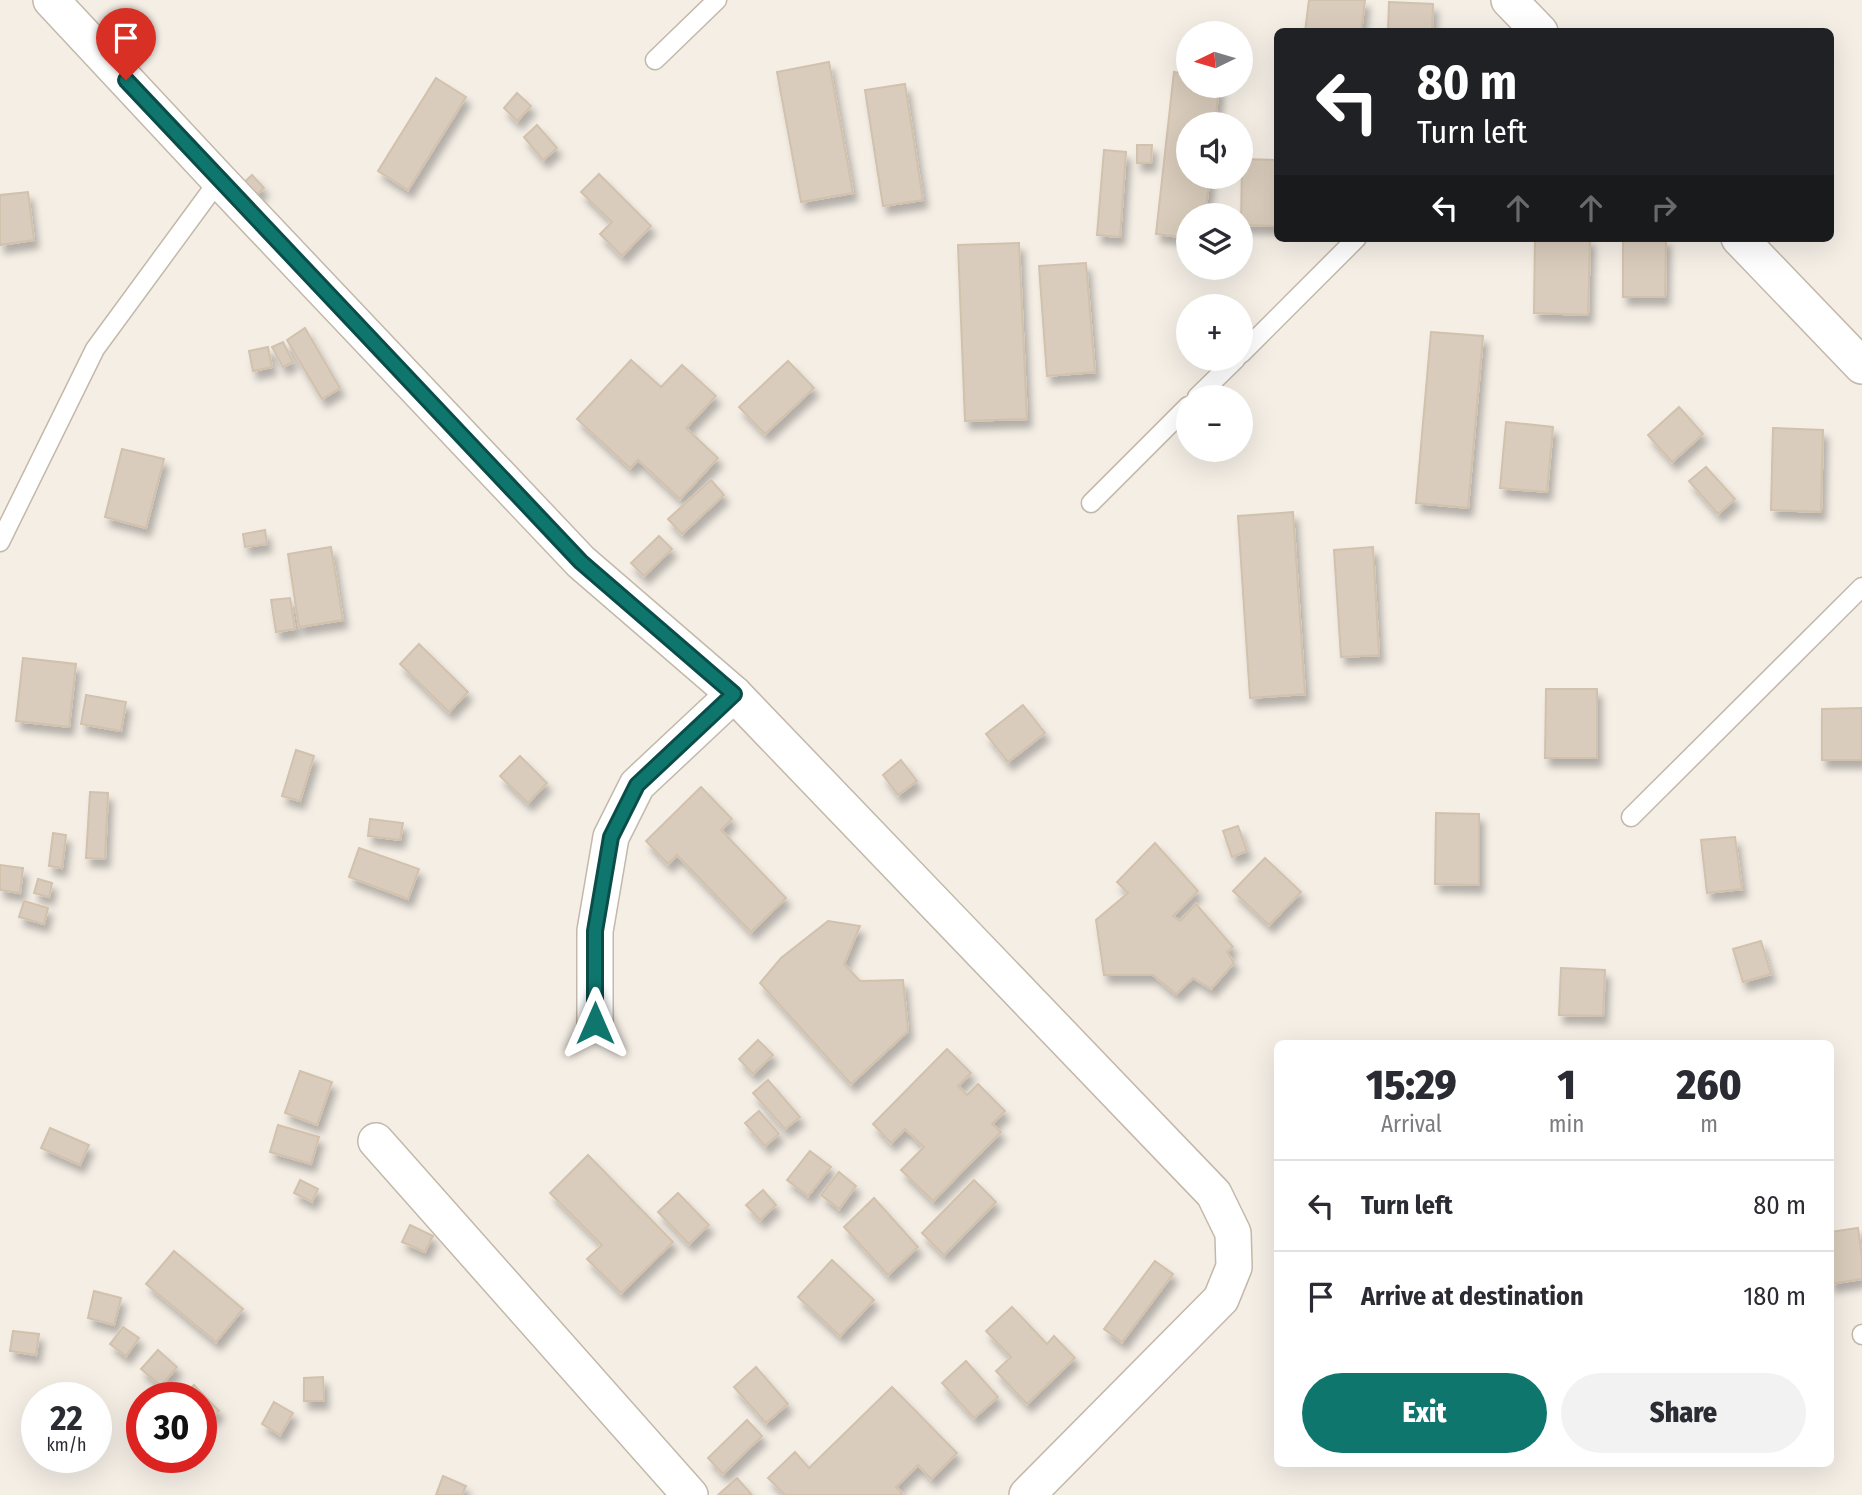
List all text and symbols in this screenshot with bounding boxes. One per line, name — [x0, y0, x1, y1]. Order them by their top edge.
pin — [96, 8, 156, 80]
icon: arrive — [107, 19, 145, 57]
north arrow — [1176, 21, 1253, 98]
map controls — [1176, 21, 1253, 462]
text: 80 m — [1417, 53, 1517, 112]
icon: left — [1302, 56, 1393, 147]
button: sound — [1176, 112, 1253, 189]
text: Turn left — [1417, 113, 1527, 151]
icon: left — [1426, 189, 1464, 227]
icon: ahead — [1499, 189, 1537, 227]
icon: ahead — [1572, 189, 1610, 227]
icon: right — [1645, 189, 1683, 227]
button: layers — [1176, 203, 1253, 280]
button: + — [1176, 294, 1253, 371]
button: − — [1176, 385, 1253, 462]
position arrow — [558, 986, 632, 1060]
text: 15:29 — [1366, 1060, 1457, 1110]
text: 1 — [1558, 1060, 1576, 1110]
text: 260 — [1677, 1060, 1742, 1110]
text: Arrival — [1381, 1110, 1442, 1138]
text: min — [1549, 1110, 1584, 1138]
text: m — [1700, 1110, 1718, 1138]
icon: left — [1302, 1187, 1340, 1225]
text: Turn left — [1361, 1190, 1453, 1221]
text: 80 m — [1753, 1190, 1806, 1221]
icon: arrive — [1302, 1278, 1340, 1316]
text: Arrive at destination — [1361, 1281, 1584, 1312]
text: 180 m — [1743, 1281, 1806, 1312]
button: Exit — [1302, 1373, 1547, 1453]
button: Share — [1561, 1373, 1806, 1453]
speed limit sign: 30 — [126, 1382, 217, 1473]
text: 22 — [50, 1397, 83, 1439]
text: km/h — [46, 1434, 87, 1456]

